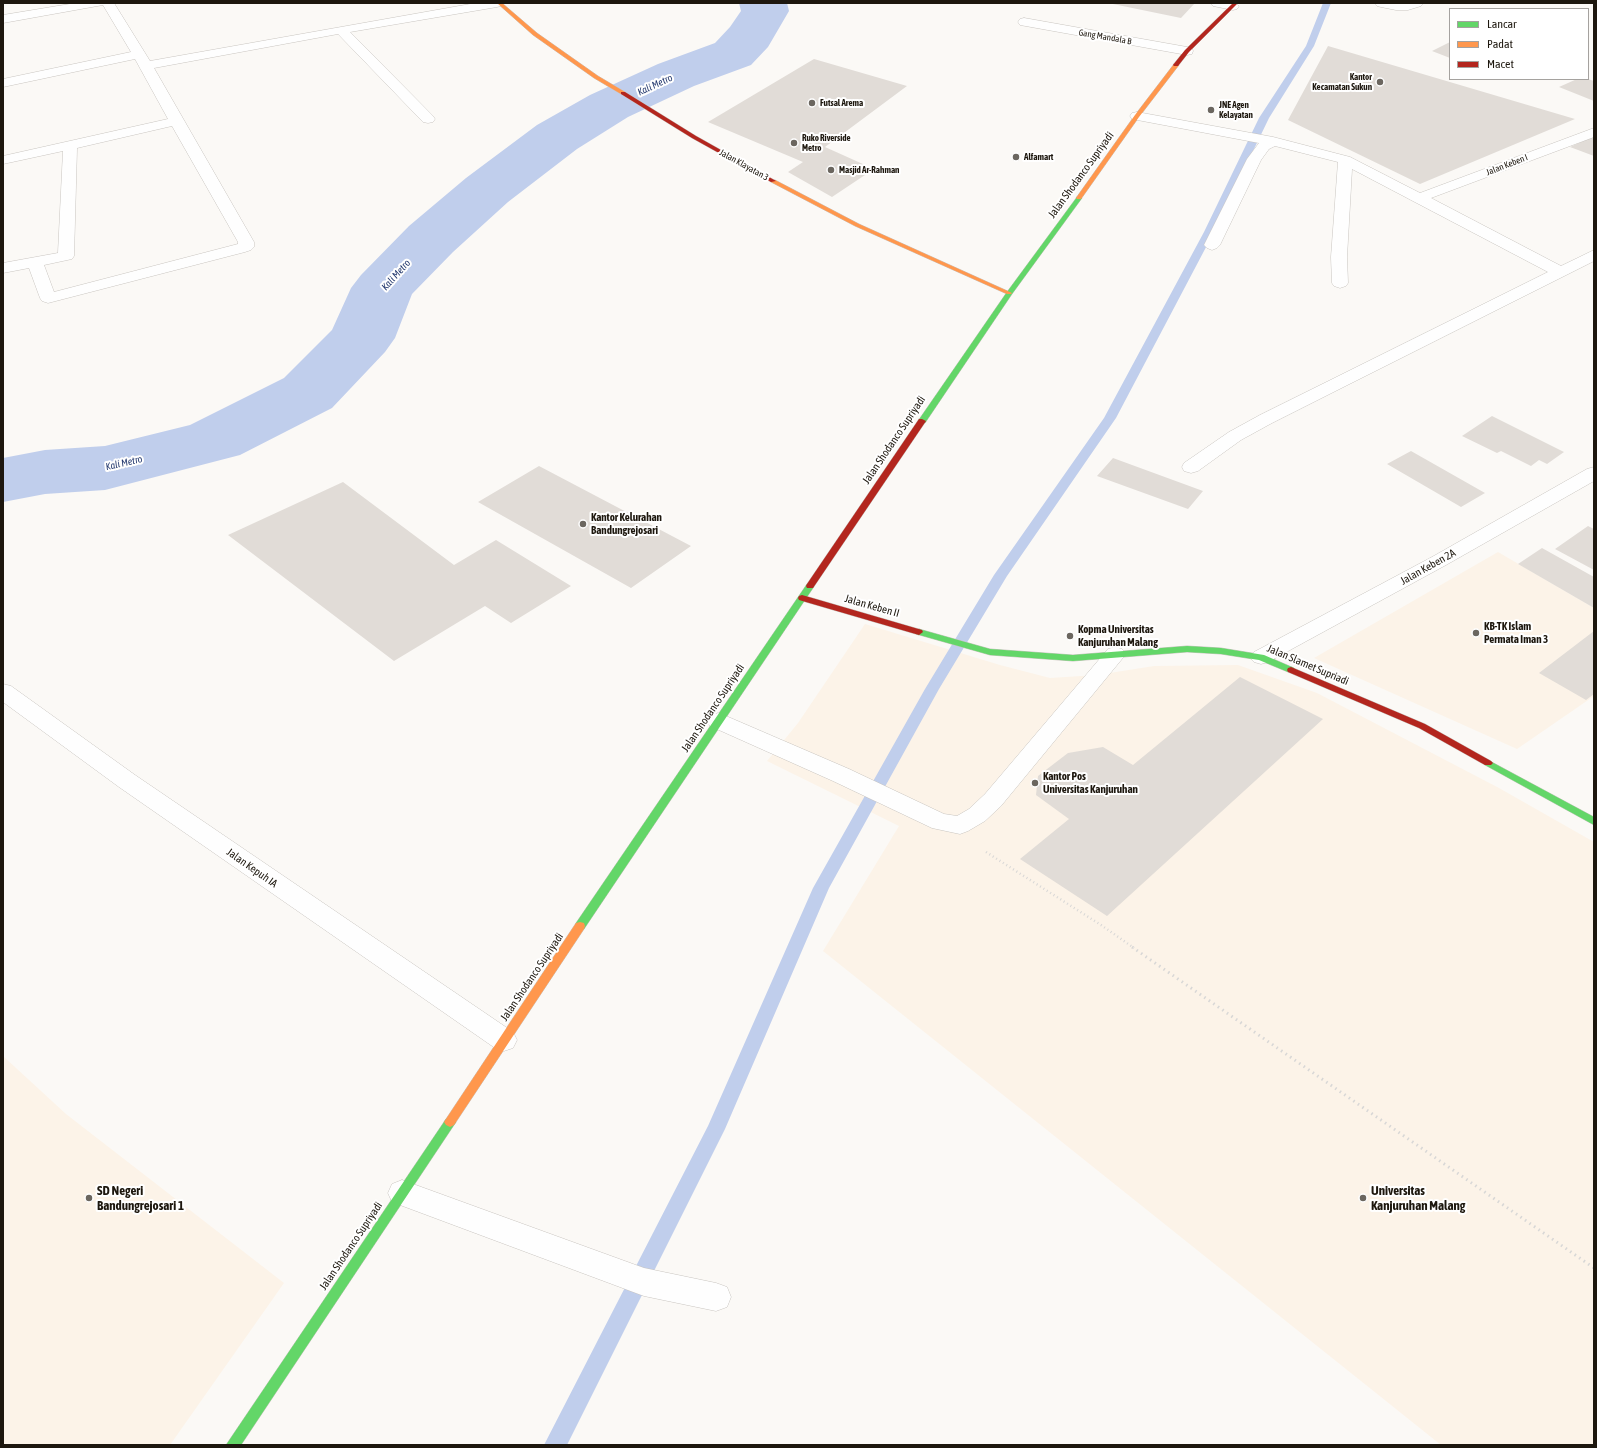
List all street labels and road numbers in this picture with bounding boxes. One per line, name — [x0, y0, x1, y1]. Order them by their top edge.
street label: Gang Mandala B — [1078, 27, 1132, 47]
street label: Jalan Shodanco Supriyadi — [1045, 129, 1117, 221]
street label: Jalan Klayatan 3 — [717, 147, 771, 183]
street label: Jalan Keben I — [1485, 152, 1529, 178]
street label: Jalan Shodanco Supriyadi — [860, 394, 928, 486]
street label: Jalan Keben 2A — [1398, 546, 1458, 588]
street label: Jalan Keben II — [843, 592, 901, 620]
street label: Jalan Slamet Supriadi — [1265, 642, 1351, 688]
street label: Jalan Shodanco Supriyadi — [679, 662, 747, 754]
street label: Jalan Kepuh IA — [224, 846, 280, 890]
street label: Jalan Shodanco Supriyadi — [498, 931, 566, 1023]
street label: Jalan Shodanco Supriyadi — [317, 1200, 385, 1292]

